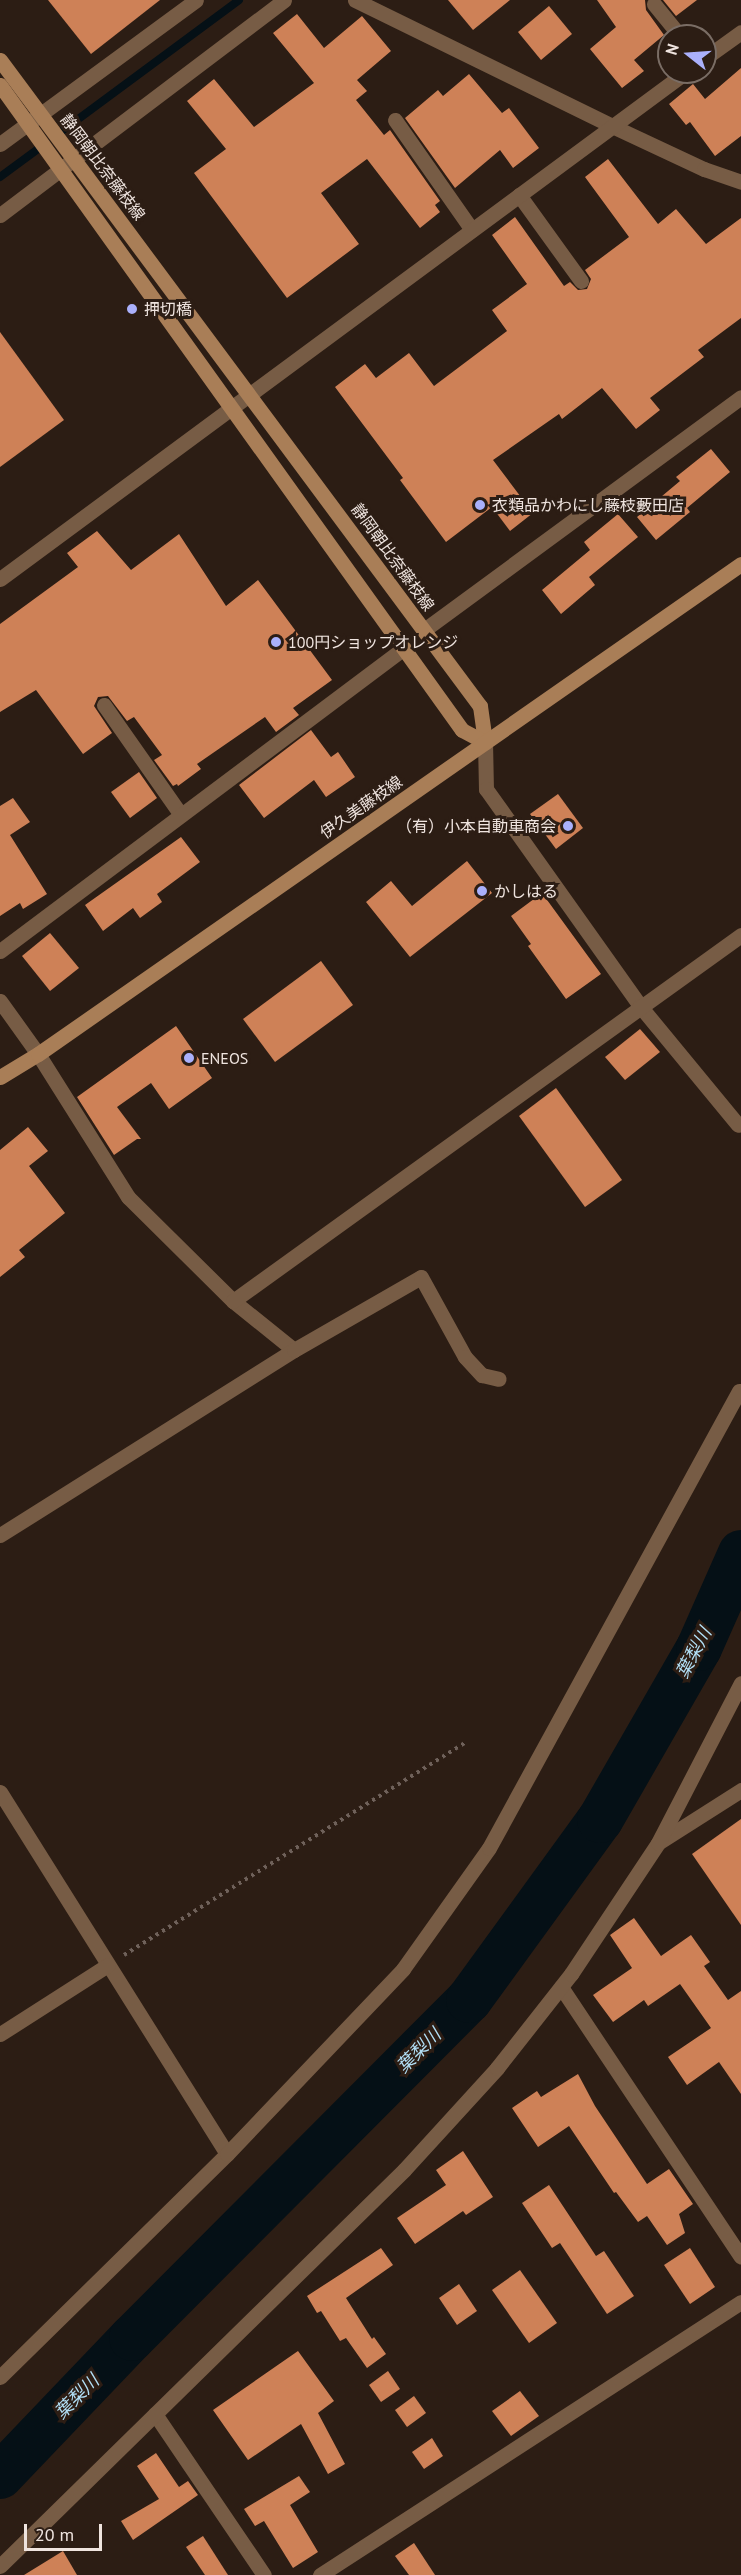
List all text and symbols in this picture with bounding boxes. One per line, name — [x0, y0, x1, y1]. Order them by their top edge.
north arrow — [657, 24, 717, 84]
text: N — [661, 41, 683, 57]
street label: 静岡朝比奈藤枝線 — [57, 110, 149, 224]
place label: 押切橋 — [144, 299, 192, 319]
marker: 押切橋 — [125, 302, 139, 316]
place label: 衣類品かわにし藤枝藪田店 — [492, 495, 684, 515]
marker: 衣類品かわにし藤枝藪田店 — [473, 498, 487, 512]
street label: 静岡朝比奈藤枝線 — [348, 500, 438, 614]
place label: 100円ショップオレンジ — [288, 632, 458, 652]
marker: 100円ショップオレンジ — [269, 635, 283, 649]
street label: 伊久美藤枝線 — [316, 772, 406, 842]
place label: （有）小本自動車商会 — [396, 816, 556, 836]
marker: （有）小本自動車商会 — [561, 819, 575, 833]
place label: かしはる — [494, 881, 558, 901]
marker: かしはる — [475, 884, 489, 898]
place label: ENEOS — [201, 1048, 248, 1068]
marker: ENEOS — [182, 1051, 196, 1065]
water label: 葉梨川 — [672, 1624, 716, 1682]
water label: 葉梨川 — [392, 2024, 446, 2078]
water label: 葉梨川 — [50, 2370, 104, 2424]
scale bar — [27, 2512, 105, 2550]
text: 20 m — [35, 2523, 74, 2546]

